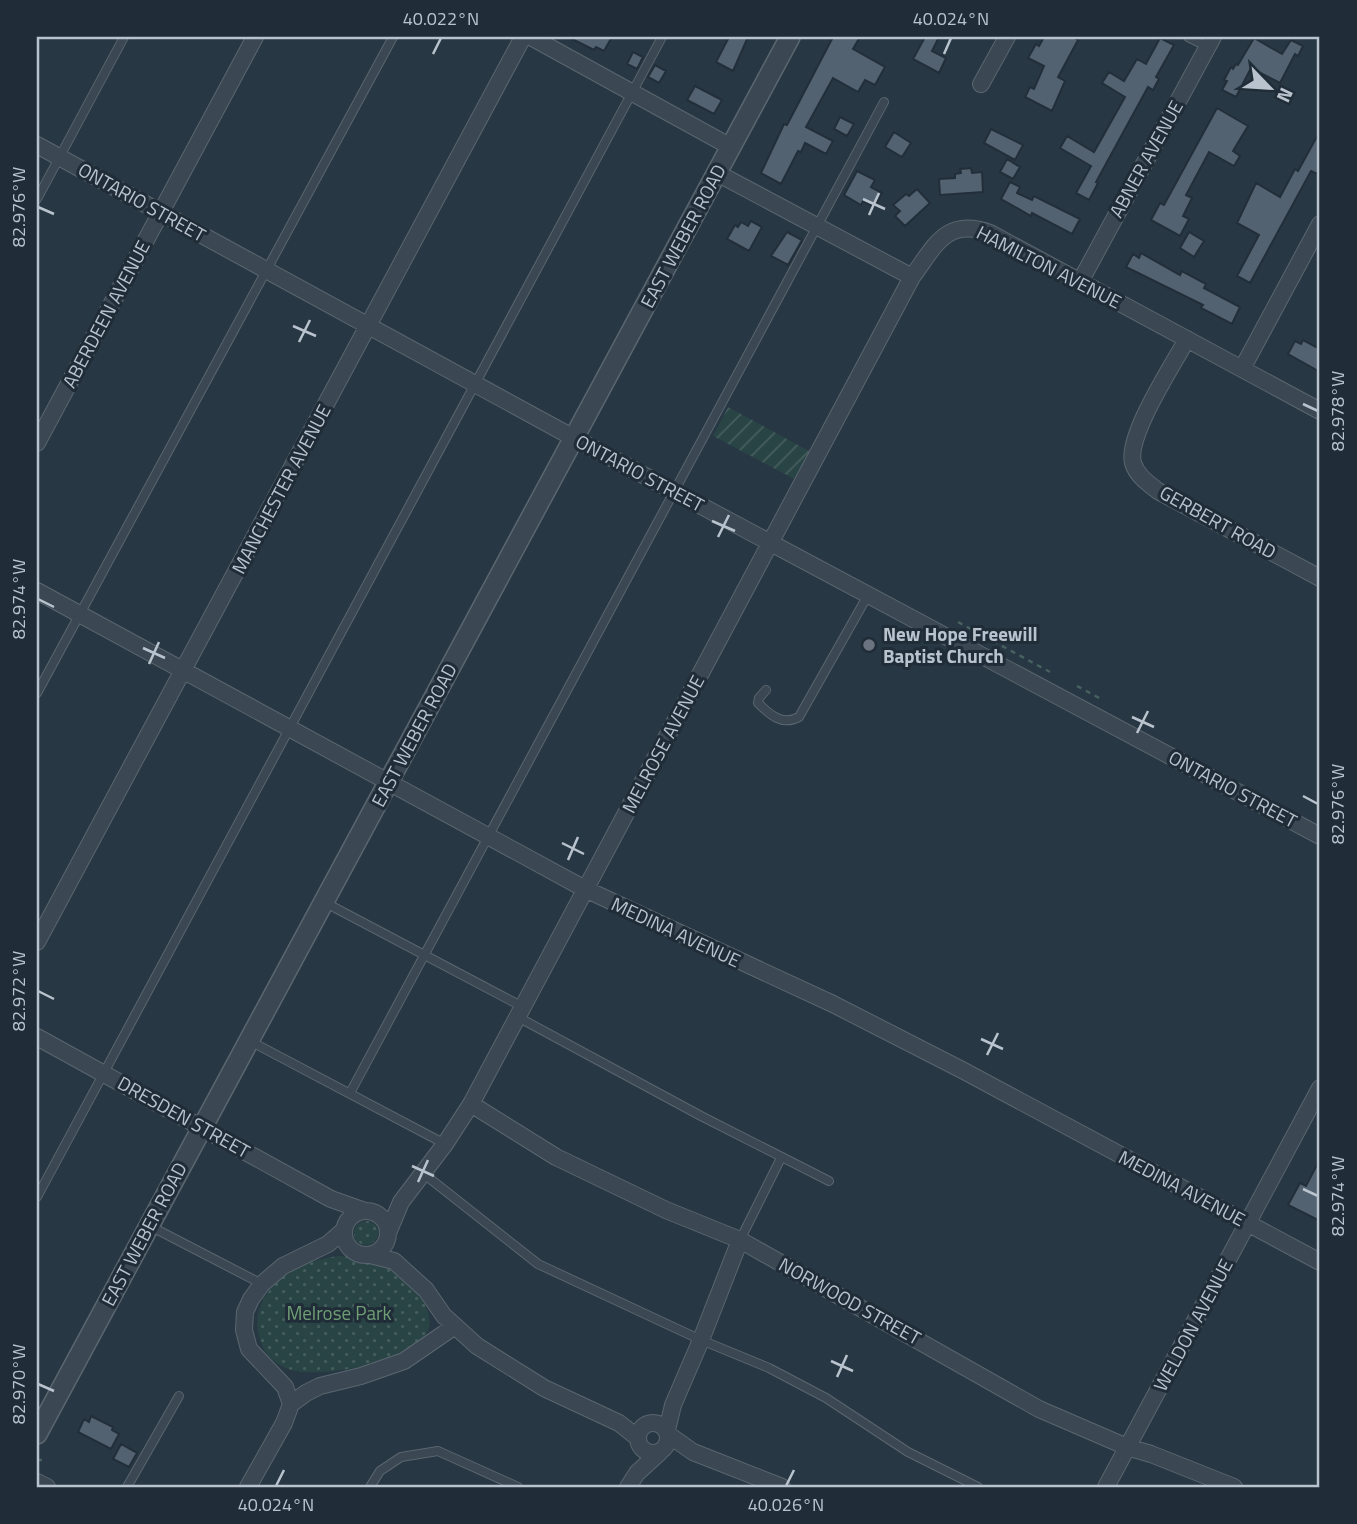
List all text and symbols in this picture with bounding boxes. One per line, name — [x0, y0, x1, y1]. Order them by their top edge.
text: 40.022°N — [403, 5, 479, 32]
text: 40.024°N — [913, 5, 989, 32]
north arrow — [1234, 52, 1304, 122]
text: N — [1270, 83, 1302, 107]
street label: ABNER AVENUE — [1101, 95, 1190, 223]
street label: ONTARIO STREET — [73, 154, 211, 249]
street label: EAST WEBER ROAD — [632, 159, 733, 313]
text: 82.976°W — [5, 167, 32, 247]
street label: HAMILTON AVENUE — [972, 217, 1127, 316]
street label: ABERDEEN AVENUE — [54, 235, 157, 393]
text: 82.978°W — [1324, 371, 1351, 451]
street label: MANCHESTER AVENUE — [224, 399, 338, 579]
street label: ONTARIO STREET — [571, 426, 710, 519]
street label: GERBERT ROAD — [1155, 478, 1282, 566]
text: 82.974°W — [5, 559, 32, 639]
place label: New Hope Freewill Baptist Church — [883, 619, 1038, 670]
marker: New Hope Freewill Baptist Church — [861, 637, 877, 653]
street label: EAST WEBER ROAD — [363, 658, 464, 812]
street label: MELROSE AVENUE — [614, 670, 711, 818]
street label: ONTARIO STREET — [1164, 742, 1303, 835]
text: 82.976°W — [1324, 764, 1351, 844]
street label: MEDINA AVENUE — [607, 889, 746, 974]
text: 82.972°W — [5, 951, 32, 1031]
street label: DRESDEN STREET — [113, 1068, 256, 1165]
street label: MEDINA AVENUE — [1114, 1142, 1251, 1233]
text: 82.974°W — [1324, 1156, 1351, 1236]
street label: EAST WEBER ROAD — [93, 1157, 194, 1311]
street label: NORWOOD STREET — [774, 1249, 927, 1352]
street label: WELDON AVENUE — [1145, 1253, 1240, 1396]
park label: Melrose Park — [286, 1298, 392, 1327]
text: 82.970°W — [5, 1344, 32, 1424]
text: 40.024°N — [238, 1491, 314, 1518]
text: 40.026°N — [748, 1491, 824, 1518]

